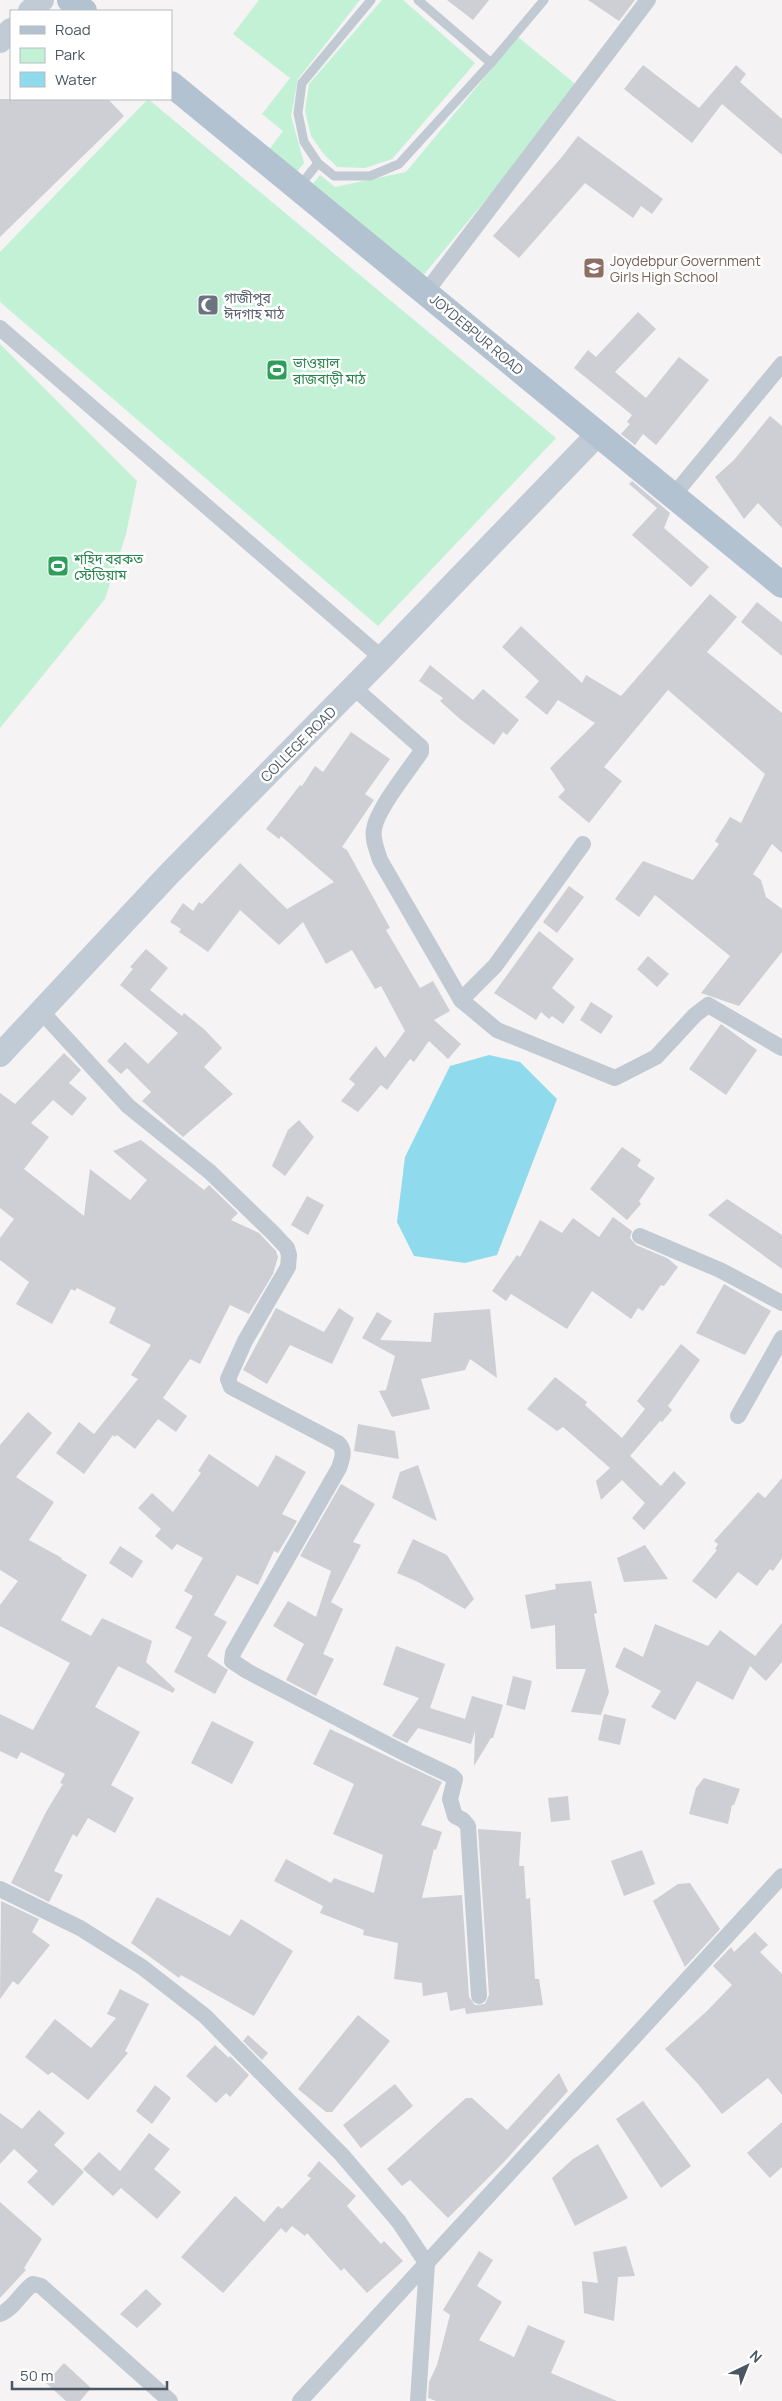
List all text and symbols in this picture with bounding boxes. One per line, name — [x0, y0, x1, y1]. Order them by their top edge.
legend — [10, 10, 172, 100]
text: Road — [55, 19, 91, 40]
text: Park — [55, 44, 85, 65]
text: Water — [55, 69, 97, 90]
place label: Joydebpur Government Girls High School — [610, 251, 761, 286]
school or university icon: Joydebpur Government Girls High School — [582, 256, 606, 280]
place label: গাজীপুর ঈদগাহ মাঠ — [223, 288, 285, 323]
street label: JOYDEBPUR ROAD — [426, 289, 528, 379]
mosque icon: গাজীপুর ঈদগাহ মাঠ — [196, 293, 220, 317]
place label: ভাওয়াল রাজবাড়ী মাঠ — [292, 353, 366, 388]
sports icon: ভাওয়াল রাজবাড়ী মাঠ — [265, 358, 289, 382]
place label: শহিদ বরকত স্টেডিয়াম — [73, 549, 144, 584]
sports icon: শহিদ বরকত স্টেডিয়াম — [46, 554, 70, 578]
street label: COLLEGE ROAD — [256, 702, 340, 786]
north arrow — [722, 2341, 772, 2391]
text: N — [746, 2346, 766, 2367]
scale bar — [12, 2358, 168, 2390]
text: 50 m — [20, 2365, 54, 2386]

